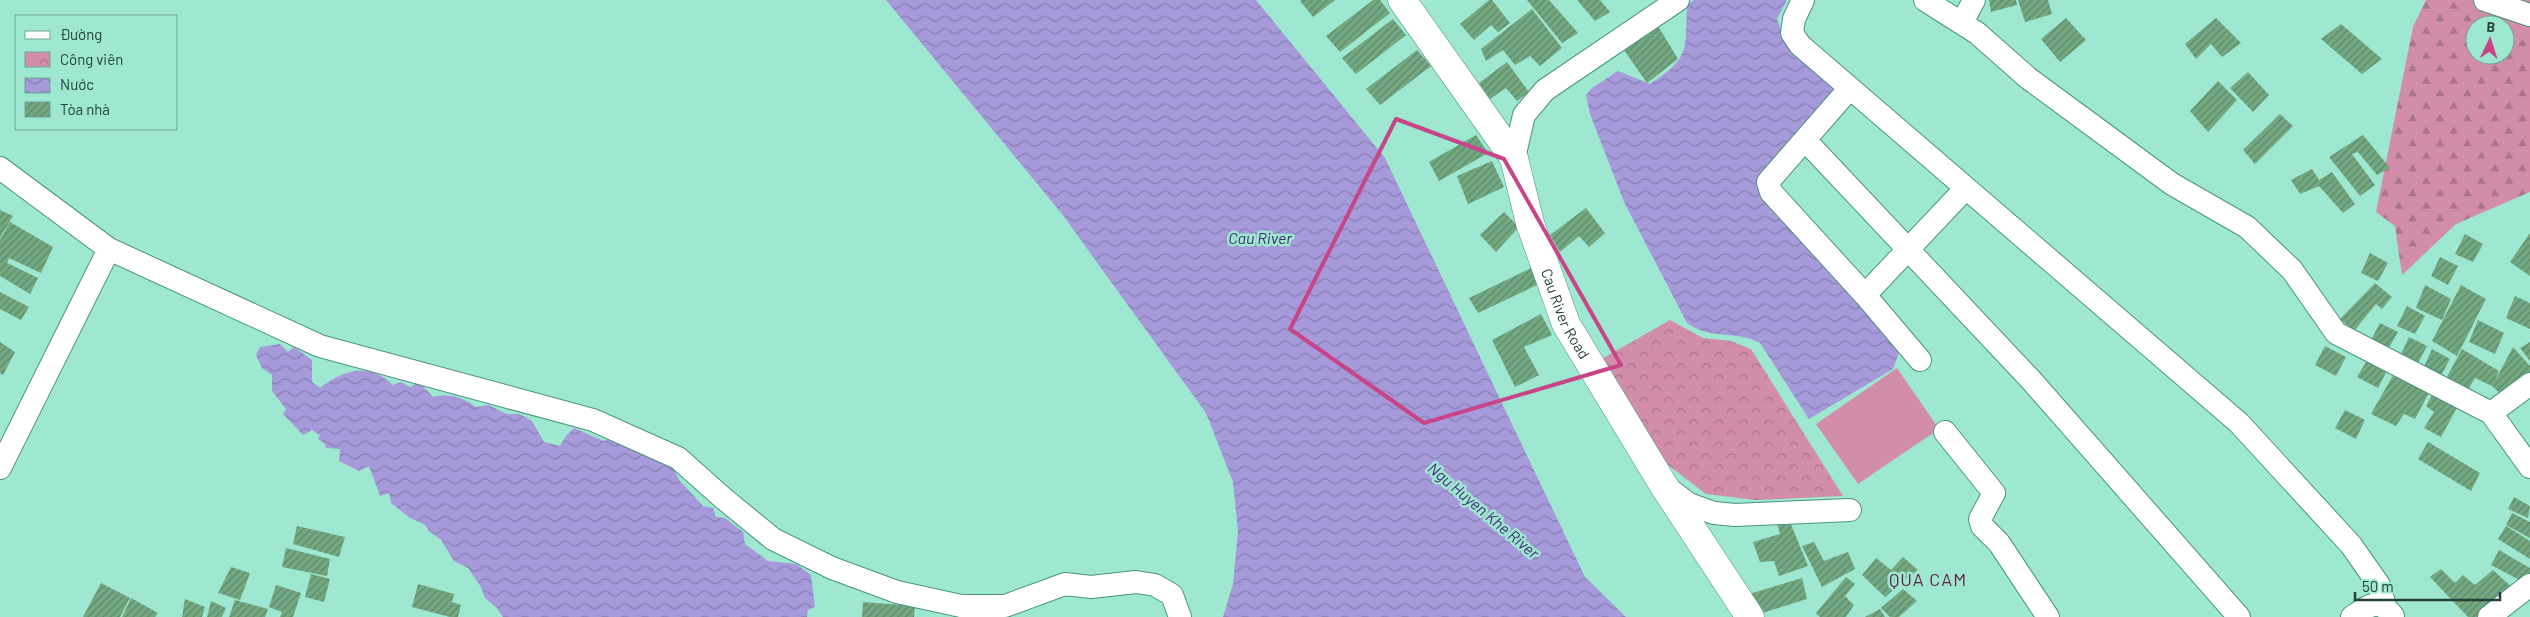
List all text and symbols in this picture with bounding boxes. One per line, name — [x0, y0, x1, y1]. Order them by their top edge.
legend — [15, 15, 178, 130]
north arrow — [2465, 15, 2515, 65]
text: B — [2486, 18, 2496, 35]
text: Đường — [60, 25, 102, 43]
text: Công viên — [60, 50, 123, 68]
text: Nước — [60, 75, 94, 93]
text: Tòa nhà — [60, 100, 110, 118]
water label: Cau River — [1228, 228, 1293, 247]
street label: Cau River Road — [1538, 266, 1594, 362]
water label: Ngu Huyen Khe River — [1425, 458, 1544, 563]
district label: QUA CAM — [1889, 568, 1967, 590]
scale bar — [2355, 570, 2500, 602]
text: 50 m — [2362, 577, 2394, 595]

